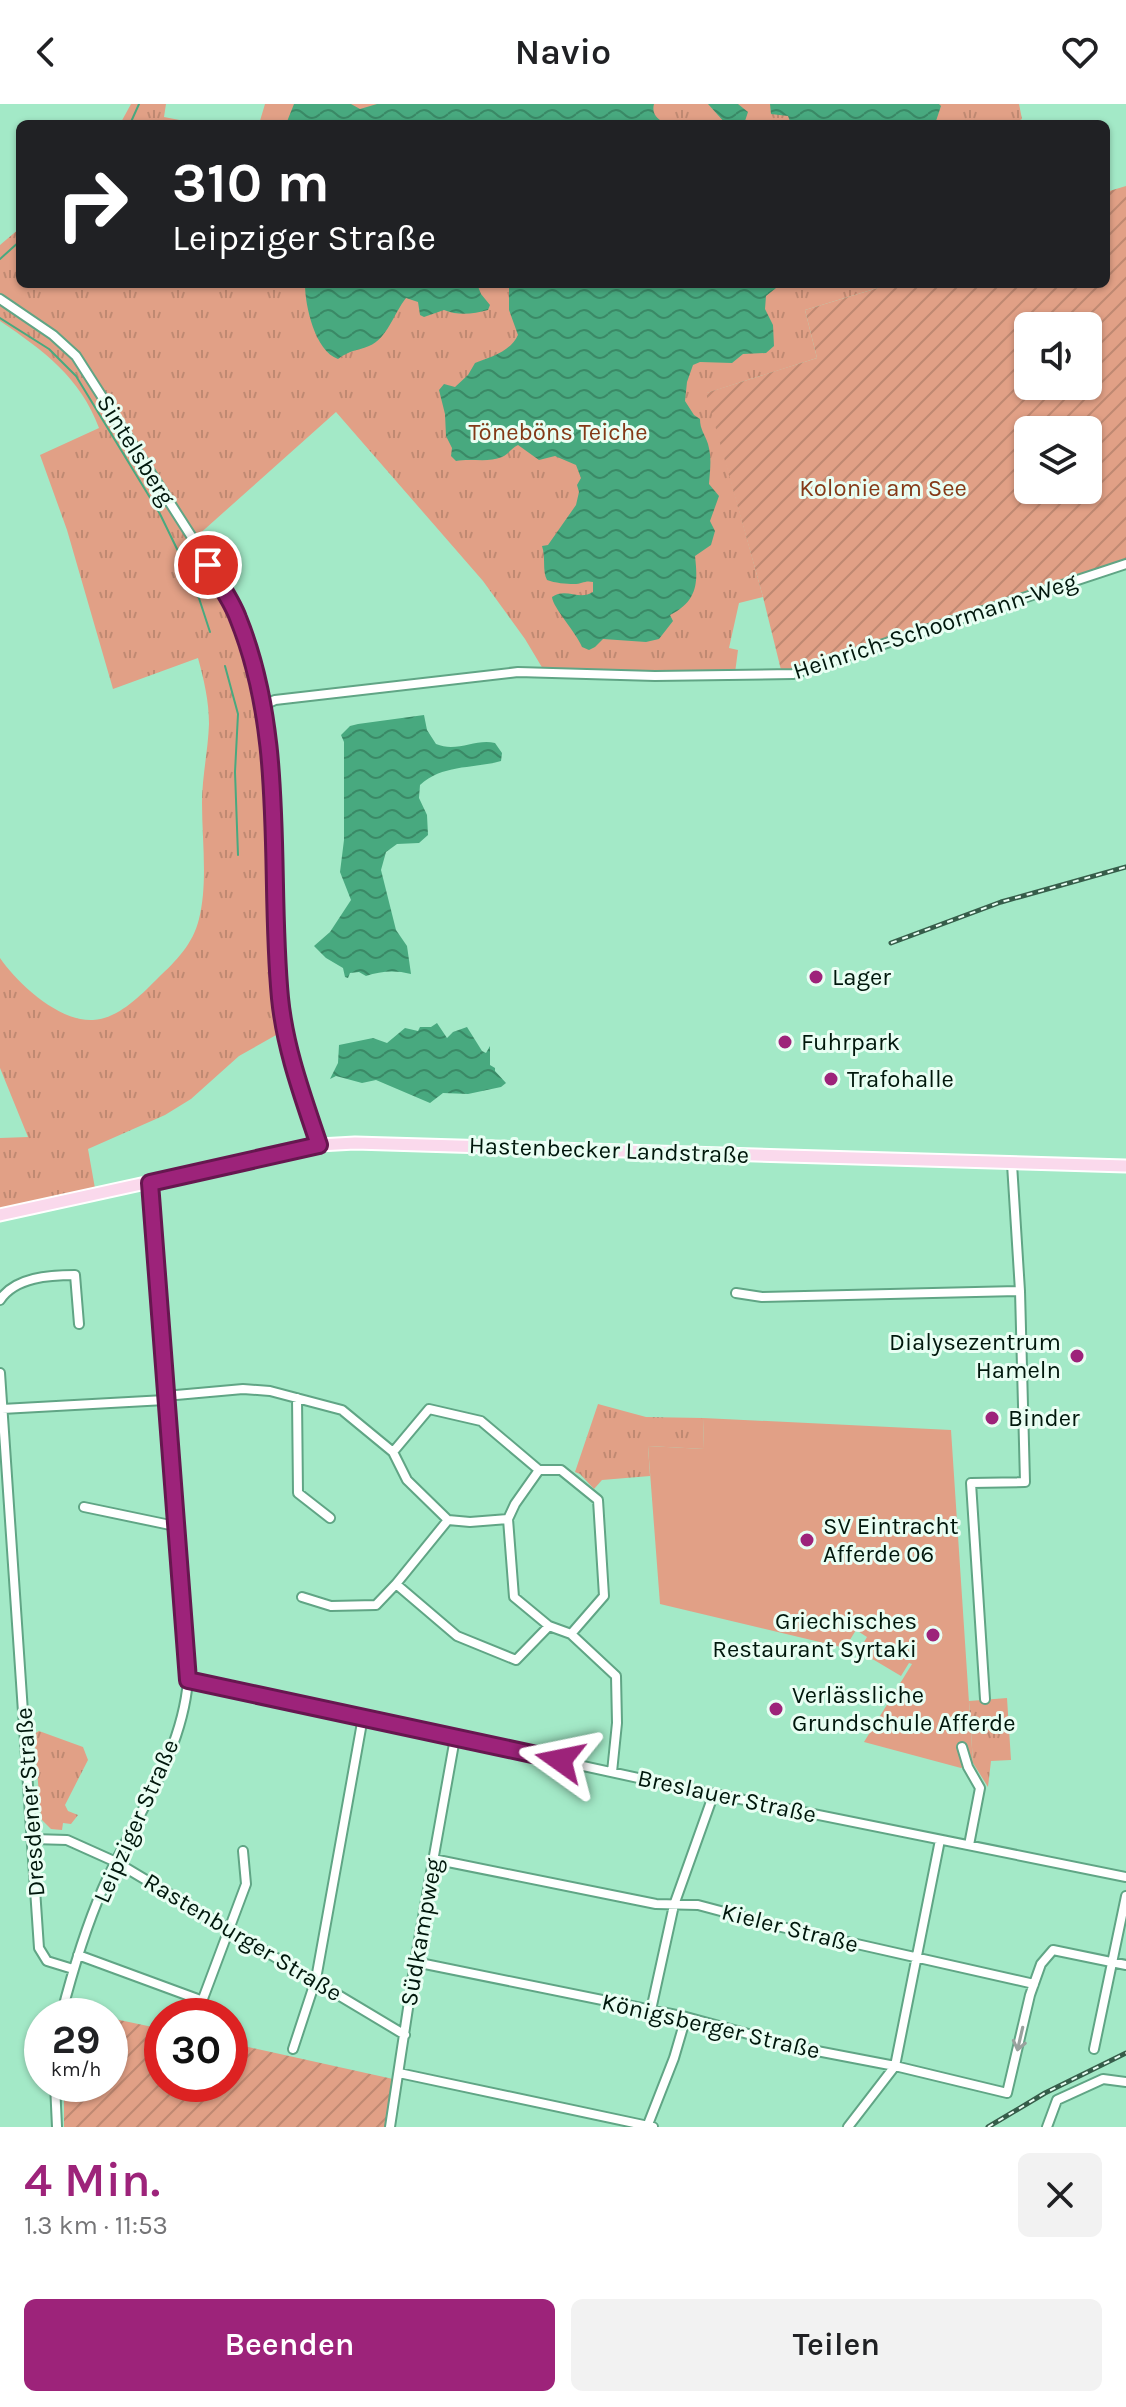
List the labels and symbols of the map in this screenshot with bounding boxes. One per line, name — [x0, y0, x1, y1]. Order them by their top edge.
street label: Sintelsberg — [91, 389, 181, 511]
park label: Töneböns Teiche — [468, 418, 648, 446]
park label: Kolonie am See — [799, 474, 967, 502]
pin — [174, 531, 242, 599]
street label: Heinrich-Schoormann-Weg — [789, 567, 1081, 685]
place label: Lager — [832, 963, 891, 991]
marker: Lager — [807, 968, 825, 986]
place label: Fuhrpark — [801, 1028, 900, 1056]
marker: Fuhrpark — [776, 1033, 794, 1051]
place label: Trafohalle — [847, 1065, 954, 1093]
marker: Trafohalle — [822, 1070, 840, 1088]
street label: Hastenbecker Landstraße — [468, 1131, 750, 1169]
place label: Dialysezentrum Hameln — [889, 1328, 1061, 1384]
marker: Dialysezentrum Hameln — [1068, 1347, 1086, 1365]
place label: Binder — [1008, 1404, 1080, 1432]
marker: Binder — [983, 1409, 1001, 1427]
place label: SV Eintracht Afferde 06 — [823, 1512, 959, 1568]
marker: SV Eintracht Afferde 06 — [798, 1531, 816, 1549]
place label: Griechisches Restaurant Syrtaki — [712, 1607, 917, 1663]
marker: Griechisches Restaurant Syrtaki — [924, 1626, 942, 1644]
place label: Verlässliche Grundschule Afferde — [792, 1681, 1016, 1737]
marker: Verlässliche Grundschule Afferde — [767, 1700, 785, 1718]
street label: Dresdener Straße — [9, 1706, 51, 1898]
position arrow — [518, 1718, 602, 1802]
street label: Leipziger Straße — [87, 1735, 185, 1907]
street label: Breslauer Straße — [635, 1763, 819, 1829]
street label: Südkampweg — [394, 1855, 448, 2008]
street label: Rastenburger Straße — [139, 1867, 347, 2007]
street label: Kieler Straße — [719, 1897, 861, 1959]
street label: Königsberger Straße — [599, 1987, 823, 2065]
speed limit sign: 30 — [144, 1998, 248, 2102]
one-way arrow — [1012, 2025, 1027, 2051]

